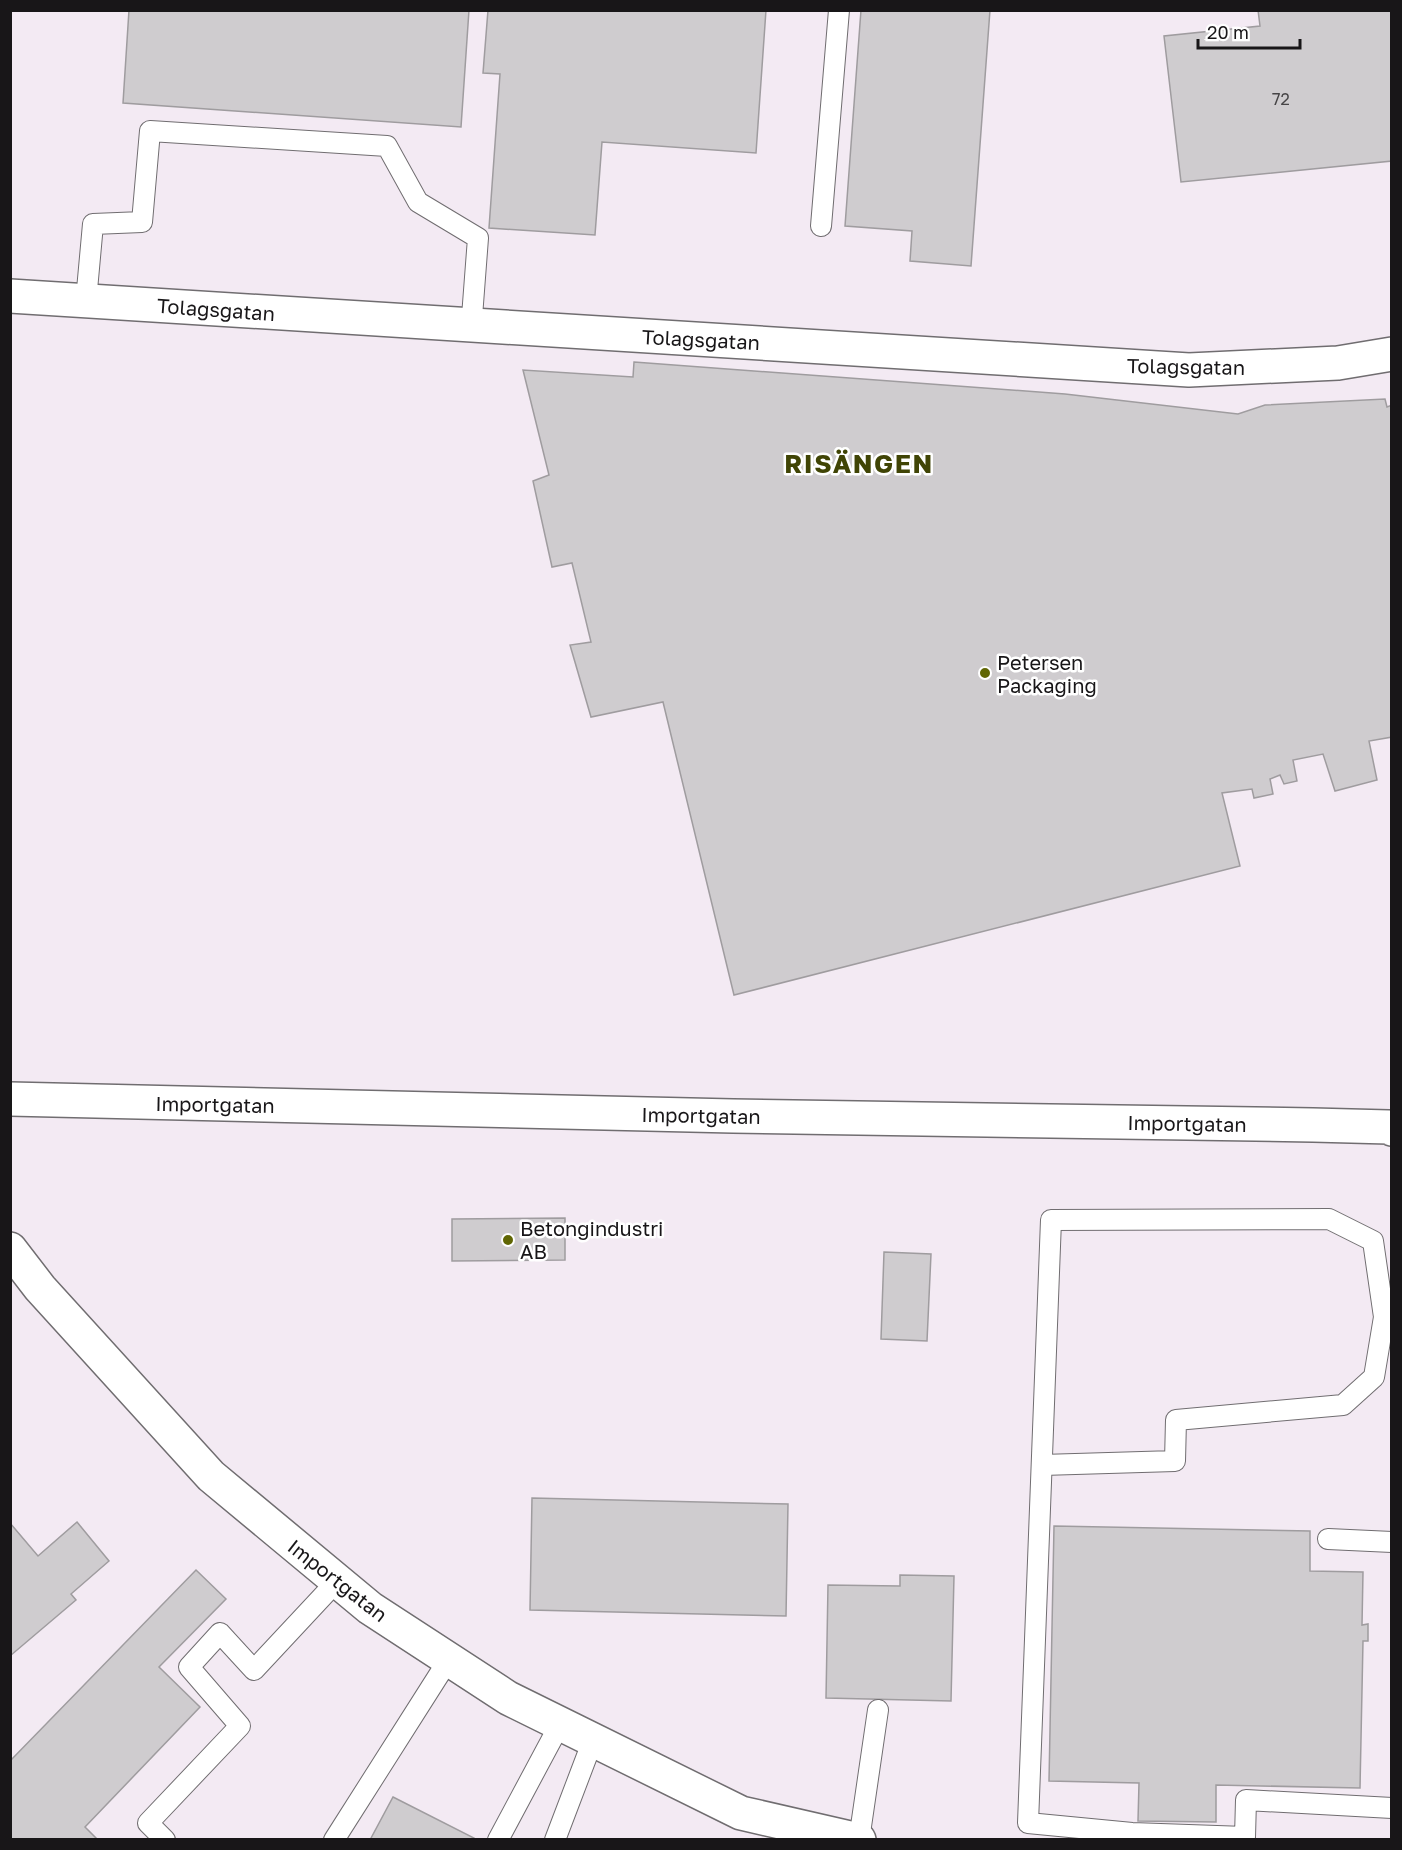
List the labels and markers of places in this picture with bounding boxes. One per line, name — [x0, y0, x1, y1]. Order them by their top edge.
place label: Petersen Packaging — [997, 650, 1097, 697]
marker: Petersen Packaging — [978, 666, 992, 680]
place label: Betongindustri AB — [520, 1216, 663, 1263]
marker: Betongindustri AB — [501, 1233, 515, 1247]

